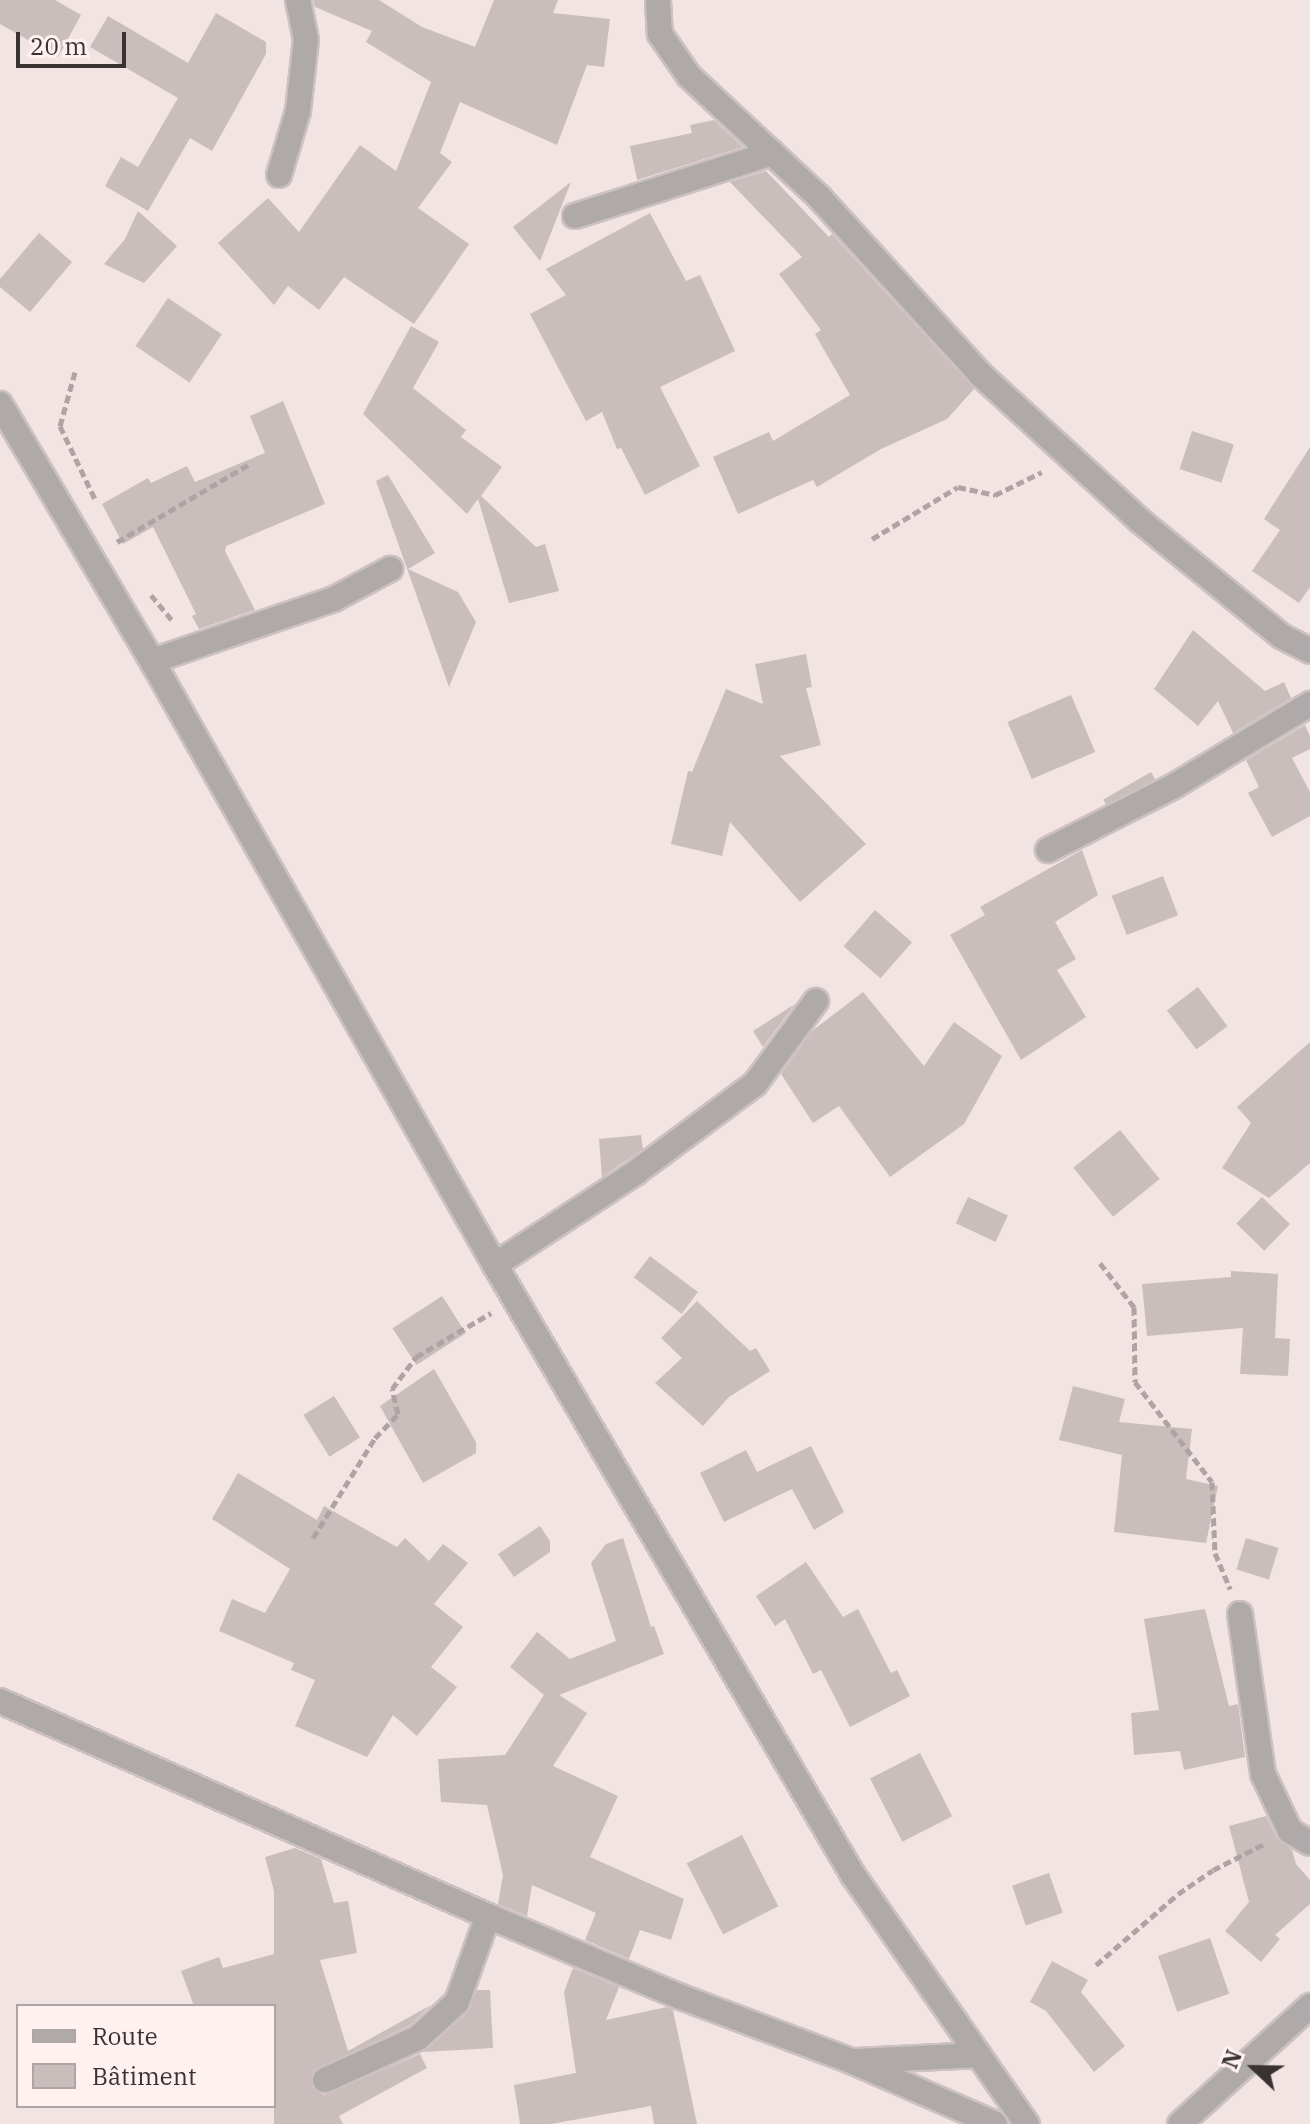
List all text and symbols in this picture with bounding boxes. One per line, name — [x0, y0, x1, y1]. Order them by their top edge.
scale bar — [20, 16, 130, 66]
text: 20 m — [30, 30, 87, 62]
legend — [16, 2004, 276, 2108]
text: Route — [92, 2020, 158, 2052]
north arrow — [1214, 2028, 1294, 2108]
text: N — [1215, 2045, 1248, 2072]
text: Bâtiment — [92, 2060, 197, 2092]

